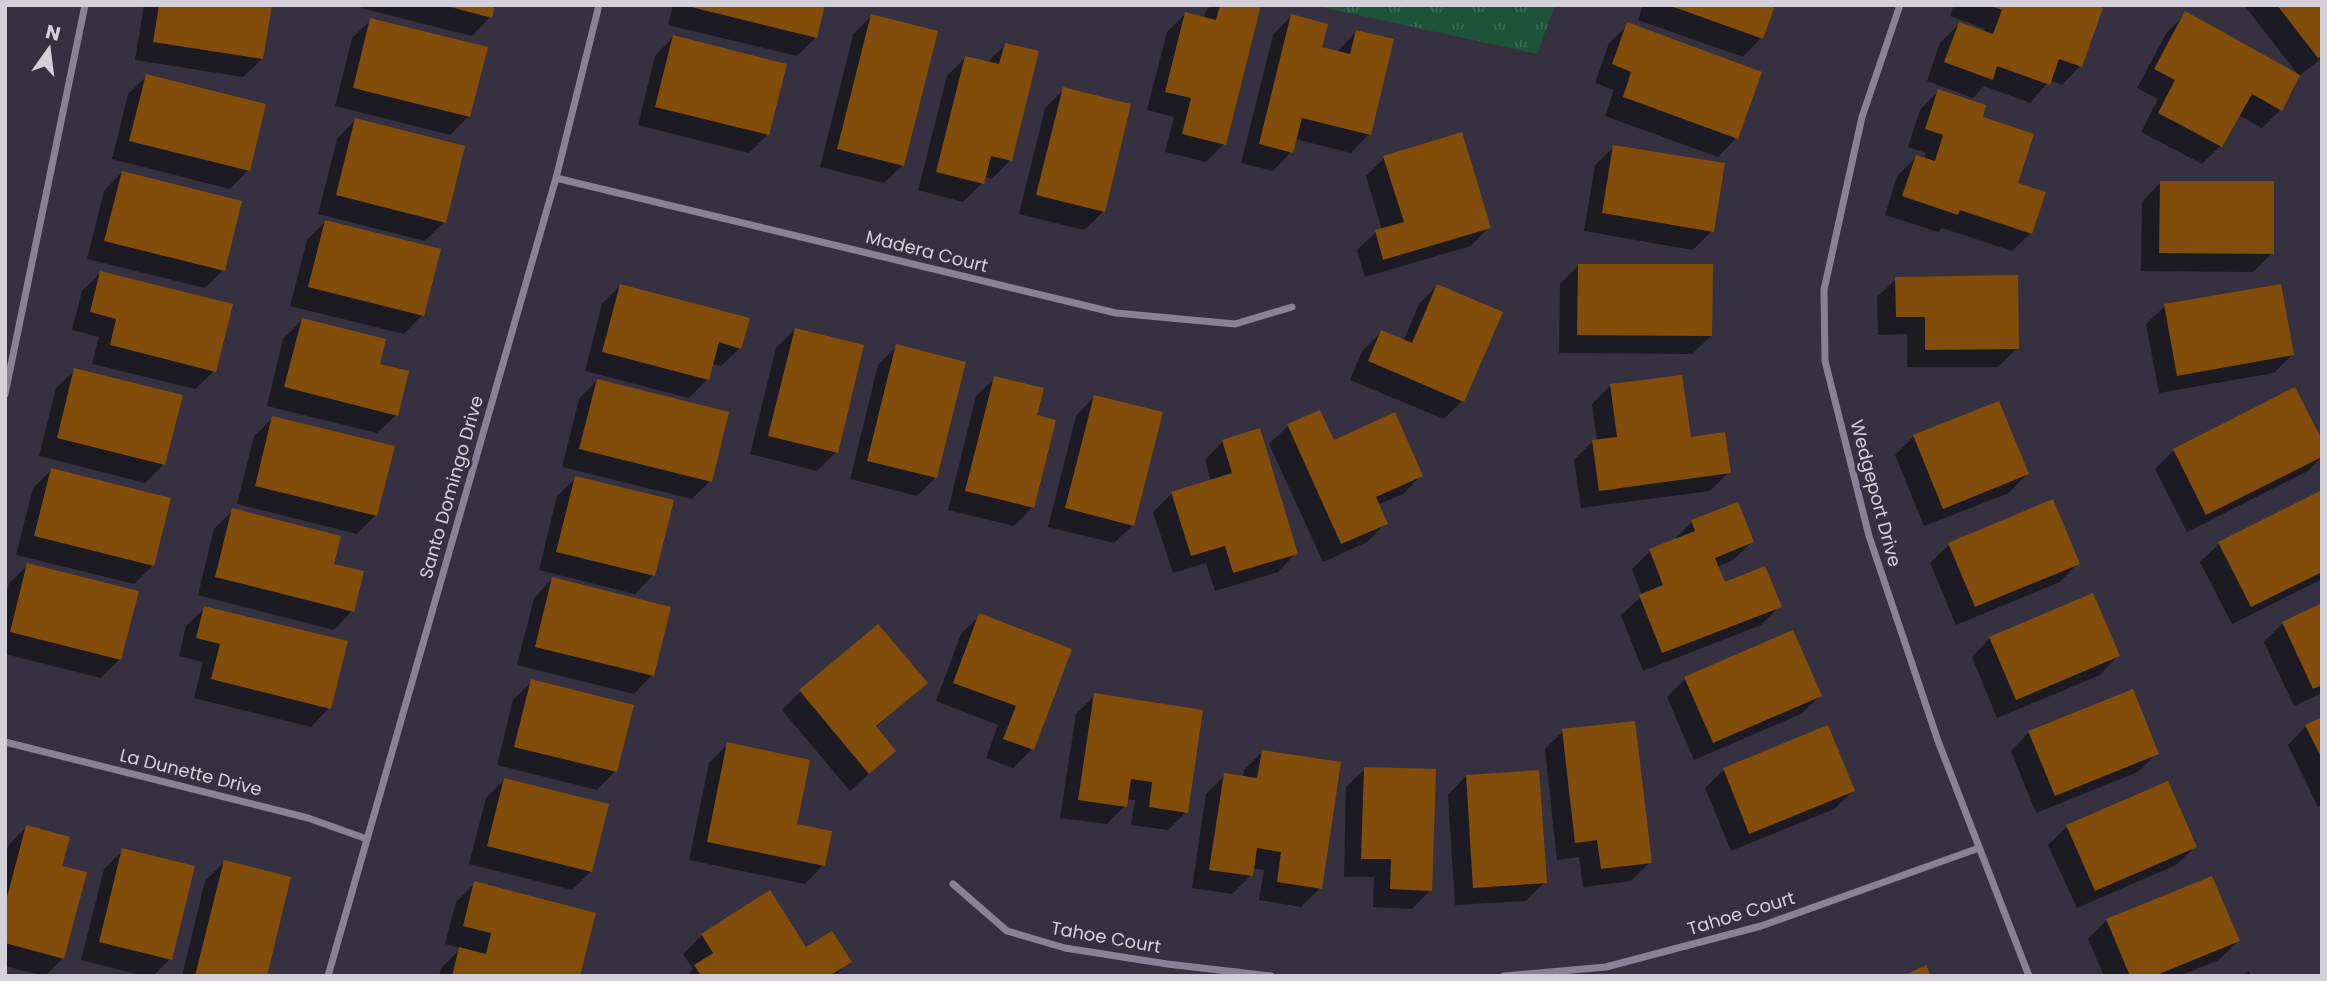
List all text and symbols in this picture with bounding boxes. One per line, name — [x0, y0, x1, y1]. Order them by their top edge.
north arrow — [14, 14, 84, 84]
text: N — [43, 18, 63, 48]
street label: Madera Court — [863, 224, 991, 278]
street label: Santo Domingo Drive — [413, 392, 489, 582]
street label: Wedgeport Drive — [1844, 417, 1908, 569]
street label: La Dunette Drive — [117, 742, 265, 802]
street label: Tahoe Court — [1684, 885, 1798, 941]
street label: Tahoe Court — [1049, 915, 1163, 959]

